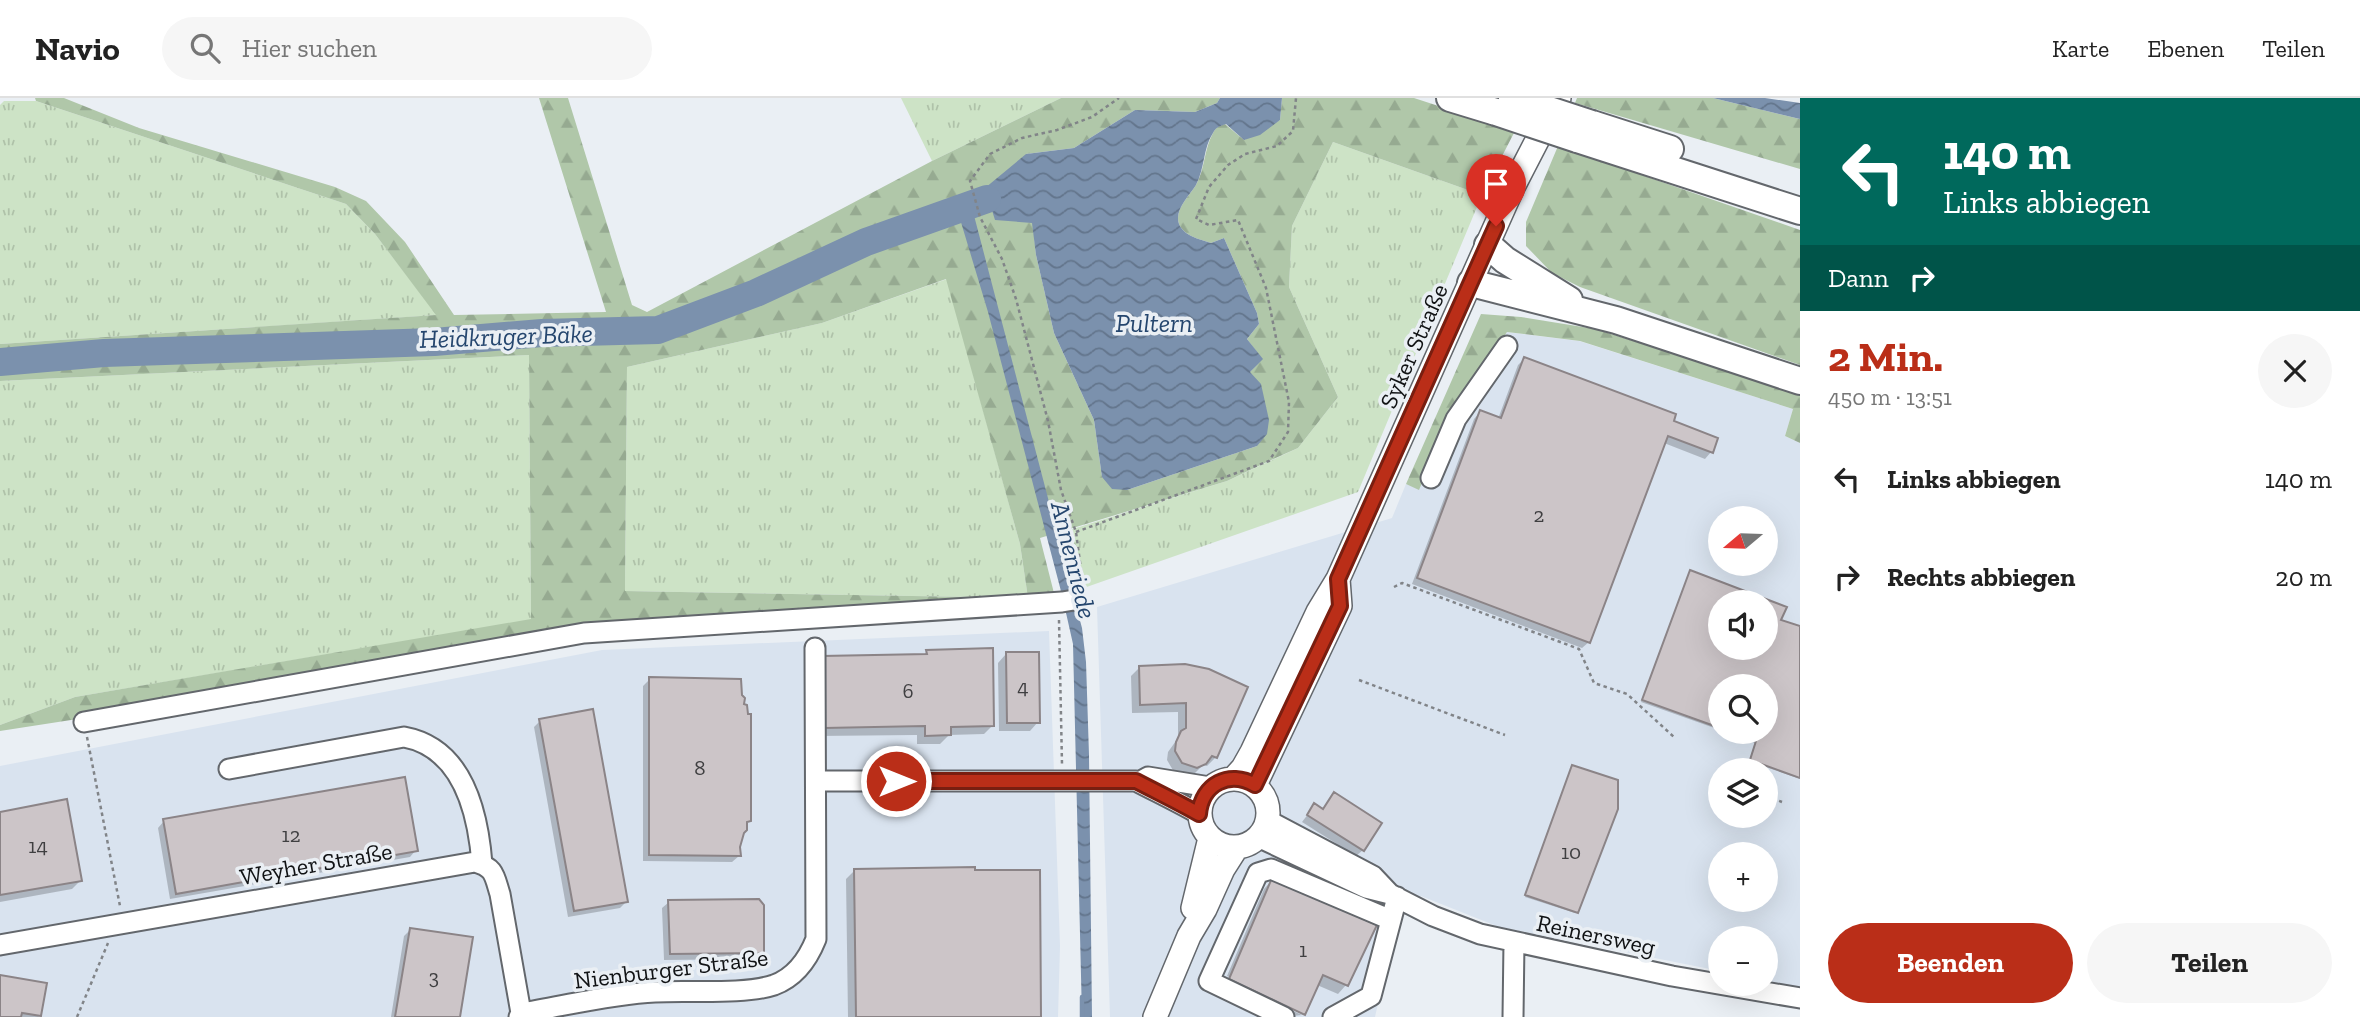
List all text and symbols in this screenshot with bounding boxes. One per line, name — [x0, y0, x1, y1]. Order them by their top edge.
search box — [162, 17, 652, 80]
text: Navio — [35, 29, 120, 68]
icon: search — [186, 29, 224, 67]
text: Hier suchen — [242, 32, 377, 64]
text: Karte — [2052, 34, 2109, 63]
text: Ebenen — [2147, 34, 2224, 63]
text: Teilen — [2262, 34, 2325, 63]
text: 140 m — [1943, 123, 2071, 182]
icon: left — [1828, 126, 1919, 217]
pin — [1466, 154, 1526, 226]
icon: arrive — [1477, 165, 1515, 203]
text: Links abbiegen — [1943, 183, 2150, 221]
icon: right — [1903, 259, 1941, 297]
text: Dann — [1828, 262, 1889, 294]
street label: Syker Straße — [1373, 279, 1454, 413]
water label: Pultern — [1115, 307, 1193, 339]
water label: Heidkruger Bäke — [419, 317, 593, 355]
text: 2 Min. — [1828, 331, 1943, 382]
button: close — [2258, 334, 2332, 408]
text: 450 m · 13:51 — [1828, 383, 1952, 411]
icon: left — [1828, 460, 1866, 498]
text: Links abbiegen — [1887, 463, 2061, 495]
text: 140 m — [2265, 463, 2332, 495]
water label: Annenriede — [1044, 497, 1104, 622]
house number: 2 — [1534, 502, 1544, 527]
north arrow — [1708, 506, 1778, 576]
map controls — [1708, 506, 1778, 996]
icon: right — [1828, 558, 1866, 596]
text: Rechts abbiegen — [1887, 561, 2075, 593]
text: 20 m — [2275, 561, 2332, 593]
button: sound — [1708, 590, 1778, 660]
house number: 4 — [1017, 674, 1029, 699]
button: search — [1708, 674, 1778, 744]
house number: 6 — [902, 678, 914, 703]
position arrow — [859, 744, 933, 818]
house number: 8 — [694, 755, 706, 780]
button: layers — [1708, 758, 1778, 828]
house number: 12 — [282, 822, 300, 847]
house number: 14 — [28, 833, 48, 858]
street label: Weyher Straße — [237, 836, 394, 891]
house number: 10 — [1561, 839, 1581, 864]
button: + — [1708, 842, 1778, 912]
street label: Reinersweg — [1534, 908, 1658, 961]
button: Beenden — [1828, 923, 2073, 1003]
button: Teilen — [2087, 923, 2332, 1003]
button: − — [1708, 926, 1778, 996]
house number: 1 — [1299, 937, 1307, 962]
street label: Nienburger Straße — [572, 942, 770, 995]
house number: 3 — [429, 964, 439, 989]

